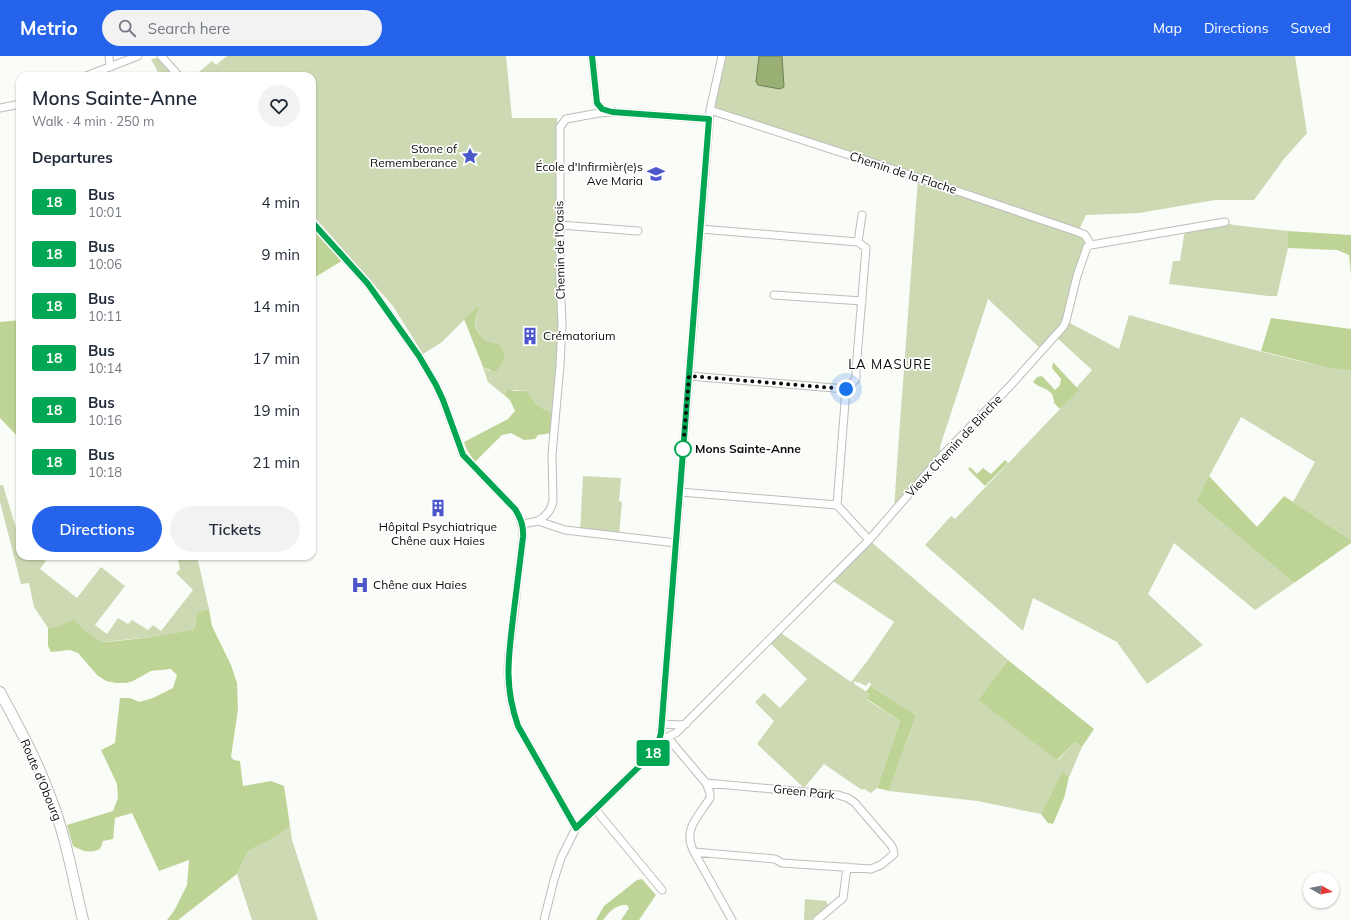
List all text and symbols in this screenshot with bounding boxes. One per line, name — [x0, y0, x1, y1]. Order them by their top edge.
search box — [102, 10, 382, 46]
text: Metrio — [20, 16, 78, 40]
icon: search — [116, 17, 138, 39]
text: Search here — [148, 19, 230, 38]
text: Map — [1153, 19, 1182, 37]
text: Directions — [1204, 19, 1269, 37]
text: Saved — [1291, 19, 1331, 37]
button: heart — [258, 85, 300, 127]
text: Mons Sainte-Anne — [32, 86, 197, 110]
text: Walk · 4 min · 250 m — [32, 113, 154, 129]
place label: Stone of Rememberance — [370, 141, 458, 170]
place icon: Stone of Rememberance — [460, 146, 480, 166]
text: Departures — [32, 148, 113, 167]
street label: Chemin de la Flache — [848, 148, 959, 197]
place label: École d'Infirmièr(e)s Ave Maria — [535, 159, 643, 188]
school or university icon: École d'Infirmièr(e)s Ave Maria — [646, 164, 666, 184]
text: Bus — [88, 185, 115, 204]
text: 18 — [46, 193, 62, 211]
text: 4 min — [262, 193, 300, 212]
street label: Chemin de l'Oasis — [551, 200, 568, 300]
text: 10:01 — [88, 204, 122, 220]
text: Bus — [88, 237, 115, 256]
text: 18 — [46, 245, 62, 263]
text: 9 min — [262, 245, 300, 264]
text: 10:06 — [88, 256, 122, 272]
text: Bus — [88, 289, 115, 308]
text: 18 — [46, 297, 62, 315]
text: 14 min — [253, 297, 300, 316]
text: 10:11 — [88, 308, 122, 324]
building icon: Crématorium — [520, 326, 540, 346]
place label: Crématorium — [543, 328, 615, 343]
text: Bus — [88, 341, 115, 360]
text: 18 — [46, 349, 62, 367]
text: 17 min — [253, 349, 300, 368]
district label: LA MASURE — [848, 356, 932, 372]
text: 10:14 — [88, 360, 122, 376]
your location — [836, 379, 856, 399]
street label: Vieux Chemin de Binche — [902, 392, 1005, 500]
text: Bus — [88, 393, 115, 412]
text: 18 — [46, 401, 62, 419]
text: 19 min — [253, 401, 300, 420]
text: 10:16 — [88, 412, 122, 428]
marker: Mons Sainte-Anne — [674, 440, 692, 458]
place label: Mons Sainte-Anne — [695, 441, 801, 456]
text: Bus — [88, 445, 115, 464]
text: 18 — [46, 453, 62, 471]
text: 21 min — [253, 453, 300, 472]
text: 10:18 — [88, 464, 122, 480]
building icon: Hôpital Psychiatrique Chêne aux Haies — [428, 498, 448, 518]
button: Directions — [32, 506, 162, 552]
button: Tickets — [170, 506, 300, 552]
place label: Hôpital Psychiatrique Chêne aux Haies — [379, 519, 497, 548]
hospital icon: Chêne aux Haies — [350, 575, 370, 595]
place label: Chêne aux Haies — [373, 577, 467, 592]
street label: Route d'Obourg — [17, 737, 65, 823]
line badge: 18 — [635, 740, 671, 766]
text: 18 — [645, 744, 661, 762]
street label: Green Park — [773, 781, 836, 802]
north arrow — [1303, 872, 1339, 908]
map controls — [1303, 872, 1339, 908]

